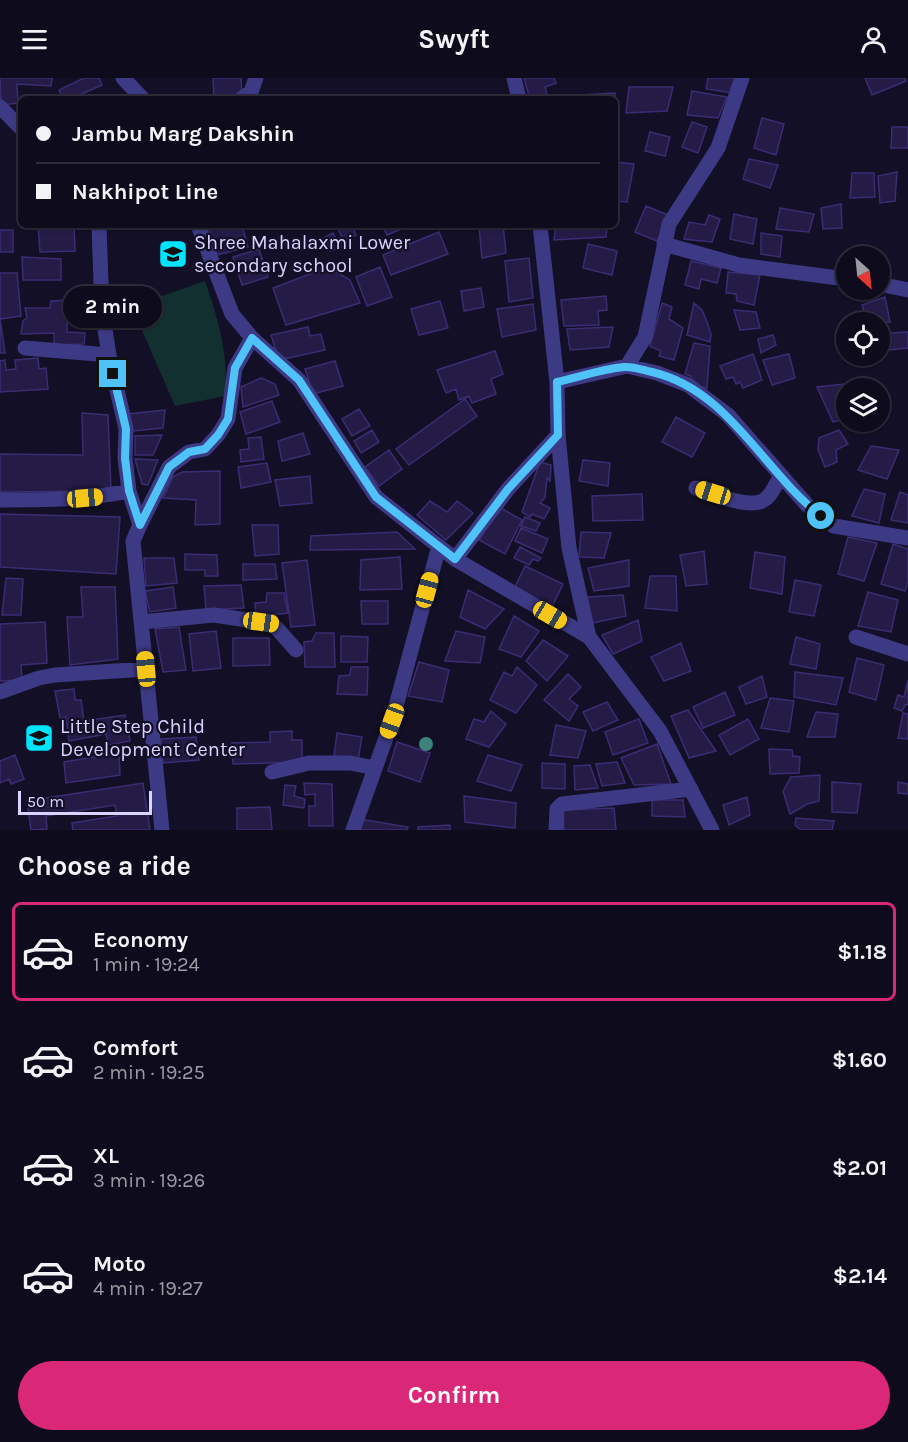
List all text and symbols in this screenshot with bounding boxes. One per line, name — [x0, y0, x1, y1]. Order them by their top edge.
icon: menu — [18, 23, 51, 56]
text: Swyft — [418, 23, 490, 55]
icon: person — [857, 23, 890, 56]
text: Jambu Marg Dakshin — [72, 121, 295, 147]
text: Nakhipot Line — [72, 179, 218, 205]
place label: Shree Mahalaxmi Lower secondary school — [194, 231, 411, 277]
school or university icon: Shree Mahalaxmi Lower secondary school — [157, 238, 189, 270]
north arrow — [836, 246, 890, 300]
map controls — [836, 246, 890, 432]
callout: 2 min — [63, 287, 162, 329]
text: 2 min — [85, 295, 140, 318]
button: locate — [836, 312, 890, 366]
route end — [99, 360, 126, 387]
button: layers — [836, 378, 890, 432]
car — [693, 479, 733, 507]
car — [66, 487, 104, 509]
route start — [807, 502, 834, 529]
car — [414, 570, 440, 610]
car — [530, 598, 570, 632]
car — [242, 611, 280, 633]
car — [135, 650, 157, 688]
car — [377, 701, 407, 741]
place label: Little Step Child Development Center — [60, 715, 246, 761]
school or university icon: Little Step Child Development Center — [23, 722, 55, 754]
scale bar — [18, 788, 152, 816]
text: 50 m — [27, 792, 64, 811]
text: Choose a ride — [18, 850, 191, 882]
icon: car — [21, 925, 75, 979]
text: Economy — [93, 927, 188, 953]
text: $1.18 — [837, 939, 887, 965]
text: 1 min · 19:24 — [93, 953, 200, 976]
icon: car — [21, 1033, 75, 1087]
text: Comfort — [93, 1035, 178, 1061]
text: $1.60 — [832, 1047, 887, 1073]
text: 2 min · 19:25 — [93, 1061, 205, 1084]
icon: car — [21, 1141, 75, 1195]
text: XL — [93, 1143, 119, 1169]
text: $2.01 — [832, 1155, 887, 1181]
text: 3 min · 19:26 — [93, 1169, 205, 1192]
icon: car — [21, 1249, 75, 1303]
text: Moto — [93, 1251, 146, 1277]
text: $2.14 — [833, 1263, 887, 1289]
text: 4 min · 19:27 — [93, 1277, 203, 1300]
button: Confirm — [18, 1361, 890, 1430]

